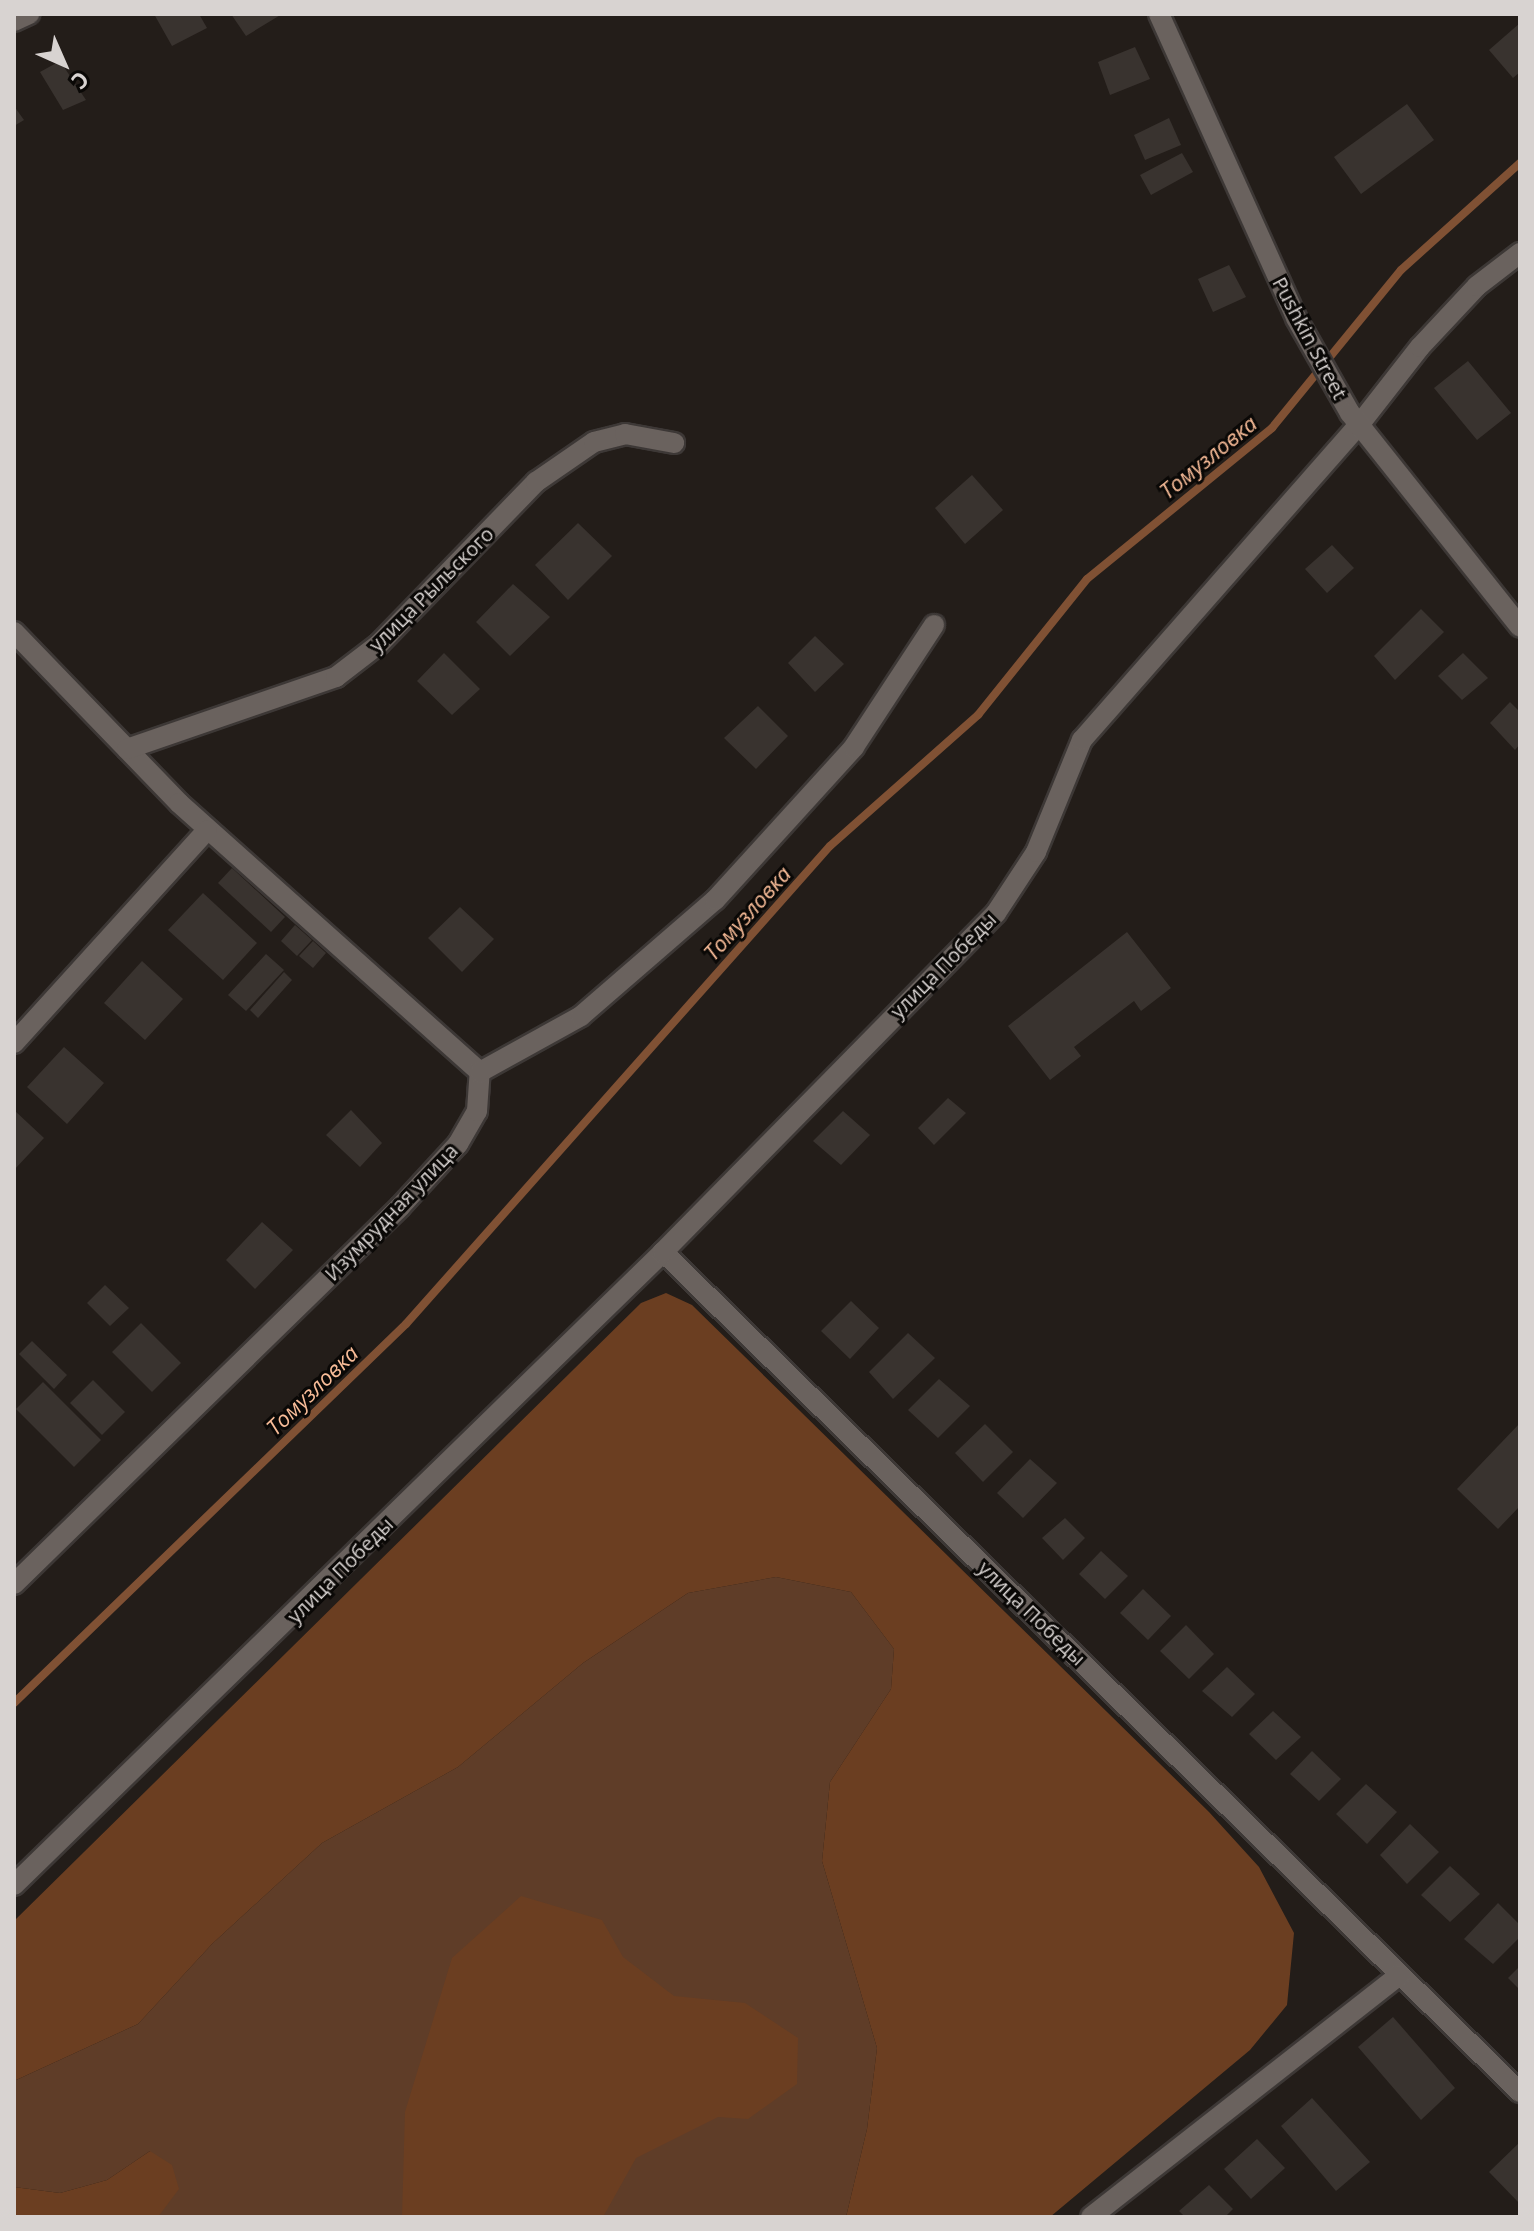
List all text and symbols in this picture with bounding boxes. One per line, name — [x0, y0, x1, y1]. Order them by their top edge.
north arrow — [24, 24, 104, 104]
text: С — [65, 65, 97, 97]
street label: Pushkin Street — [1268, 273, 1352, 403]
water label: Томузловка — [1154, 410, 1262, 504]
street label: улица Рыльского — [364, 522, 498, 656]
water label: Томузловка — [698, 861, 796, 965]
street label: улица Победы — [885, 907, 1001, 1023]
street label: Изумрудная улица — [319, 1139, 463, 1285]
water label: Томузловка — [261, 1340, 363, 1440]
street label: улица Победы — [282, 1512, 398, 1628]
street label: улица Победы — [973, 1556, 1091, 1670]

